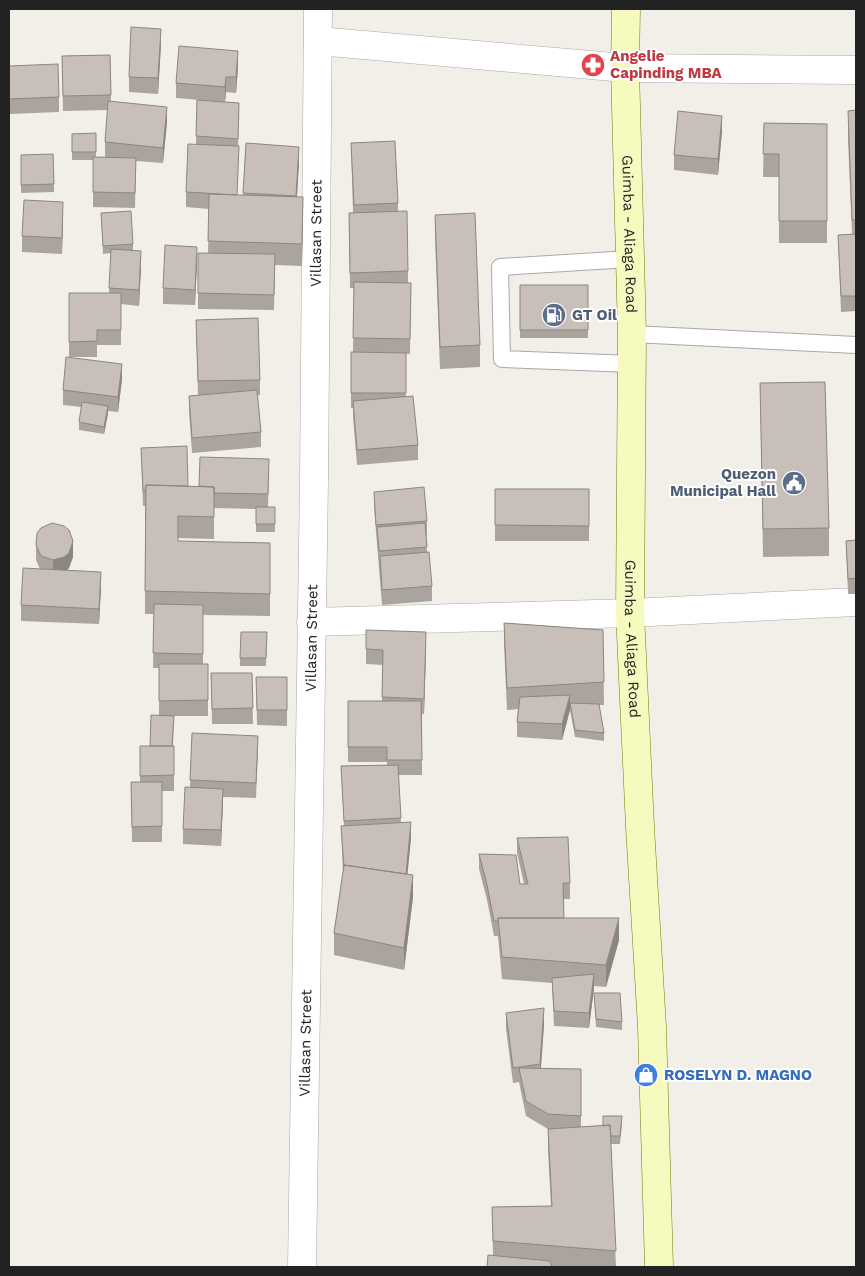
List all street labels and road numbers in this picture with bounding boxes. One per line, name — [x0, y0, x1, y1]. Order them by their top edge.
street label: Guimba - Aliaga Road — [618, 155, 640, 313]
street label: Villasan Street — [307, 179, 326, 287]
street label: Guimba - Aliaga Road — [621, 560, 644, 718]
street label: Villasan Street — [302, 584, 321, 692]
street label: Villasan Street — [296, 988, 315, 1097]

